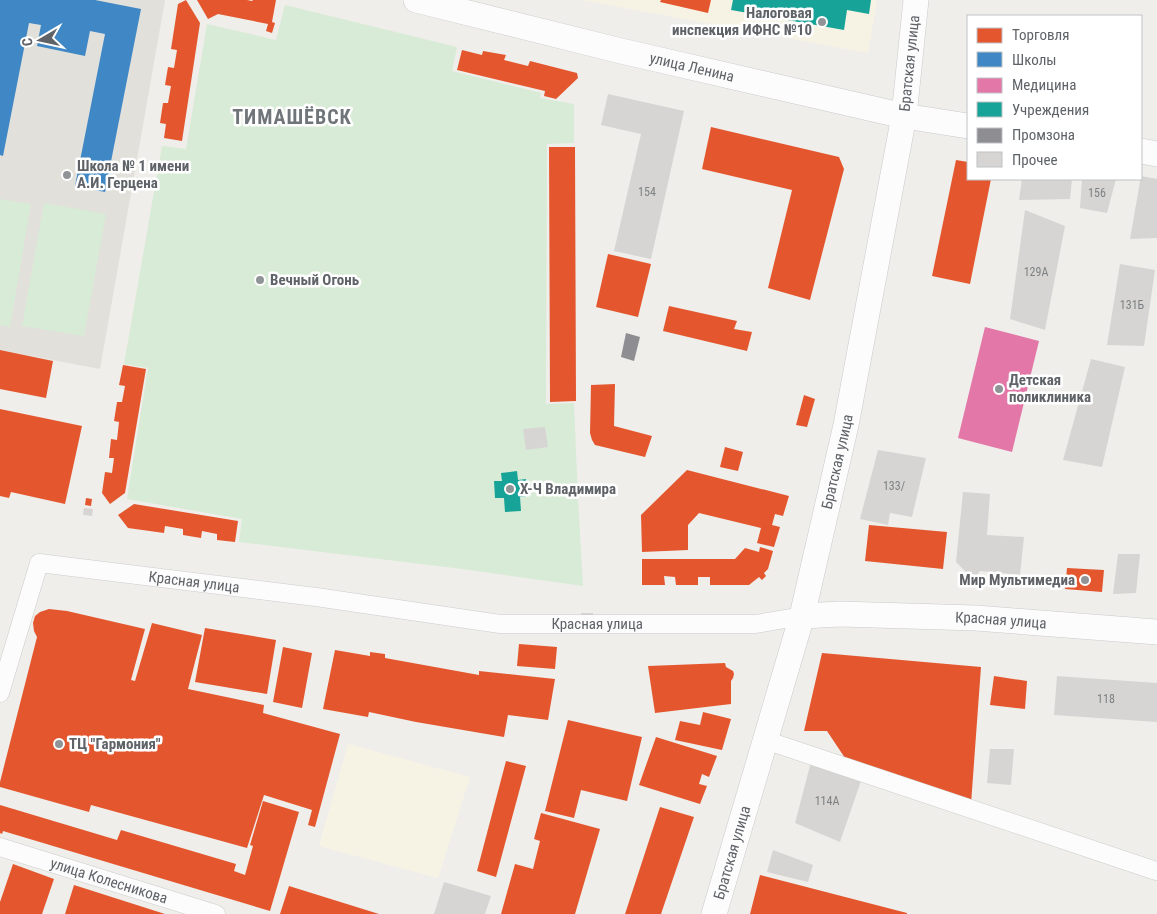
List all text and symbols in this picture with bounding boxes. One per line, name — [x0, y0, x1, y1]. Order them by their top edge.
place label: Налоговая инспекция ИФНС №10 — [672, 4, 812, 39]
street label: Братская улица — [896, 14, 923, 113]
north arrow — [15, 15, 65, 65]
legend — [967, 15, 1142, 180]
marker: Налоговая инспекция ИФНС №10 — [816, 16, 828, 28]
text: Торговля — [1012, 26, 1069, 44]
text: С — [19, 37, 36, 47]
street label: улица Ленина — [648, 49, 736, 86]
text: Школы — [1012, 51, 1057, 69]
text: Медицина — [1012, 76, 1076, 94]
text: Учреждения — [1012, 101, 1089, 119]
district label: ТИМАШЁВСК — [232, 105, 352, 129]
text: Промзона — [1012, 126, 1075, 144]
text: Прочее — [1012, 151, 1058, 169]
place label: Школа № 1 имени А.И. Герцена — [77, 157, 189, 192]
marker: Школа № 1 имени А.И. Герцена — [61, 169, 73, 181]
house number: 154 — [638, 185, 656, 199]
house number: 156 — [1088, 186, 1106, 200]
house number: 129А — [1024, 265, 1048, 279]
place label: Вечный Огонь — [270, 271, 360, 289]
marker: Вечный Огонь — [254, 274, 266, 286]
house number: 131Б — [1120, 298, 1145, 312]
place label: Детская поликлиника — [1009, 371, 1091, 406]
marker: Детская поликлиника — [993, 383, 1005, 395]
street label: Братская улица — [818, 413, 857, 511]
house number: 133/ — [883, 479, 906, 493]
place label: Х-Ч Владимира — [520, 480, 616, 498]
marker: Х-Ч Владимира — [504, 483, 516, 495]
street label: Красная улица — [148, 568, 241, 597]
place label: Мир Мультимедиа — [959, 571, 1075, 589]
marker: Мир Мультимедиа — [1079, 574, 1091, 586]
street label: Красная улица — [955, 608, 1047, 632]
street label: Красная улица — [551, 615, 643, 633]
house number: 118 — [1097, 692, 1115, 706]
place label: ТЦ "Гармония" — [69, 735, 161, 753]
marker: ТЦ "Гармония" — [53, 738, 65, 750]
house number: 114А — [815, 794, 839, 808]
street label: Братская улица — [710, 804, 754, 902]
street label: улица Колесникова — [48, 854, 170, 907]

